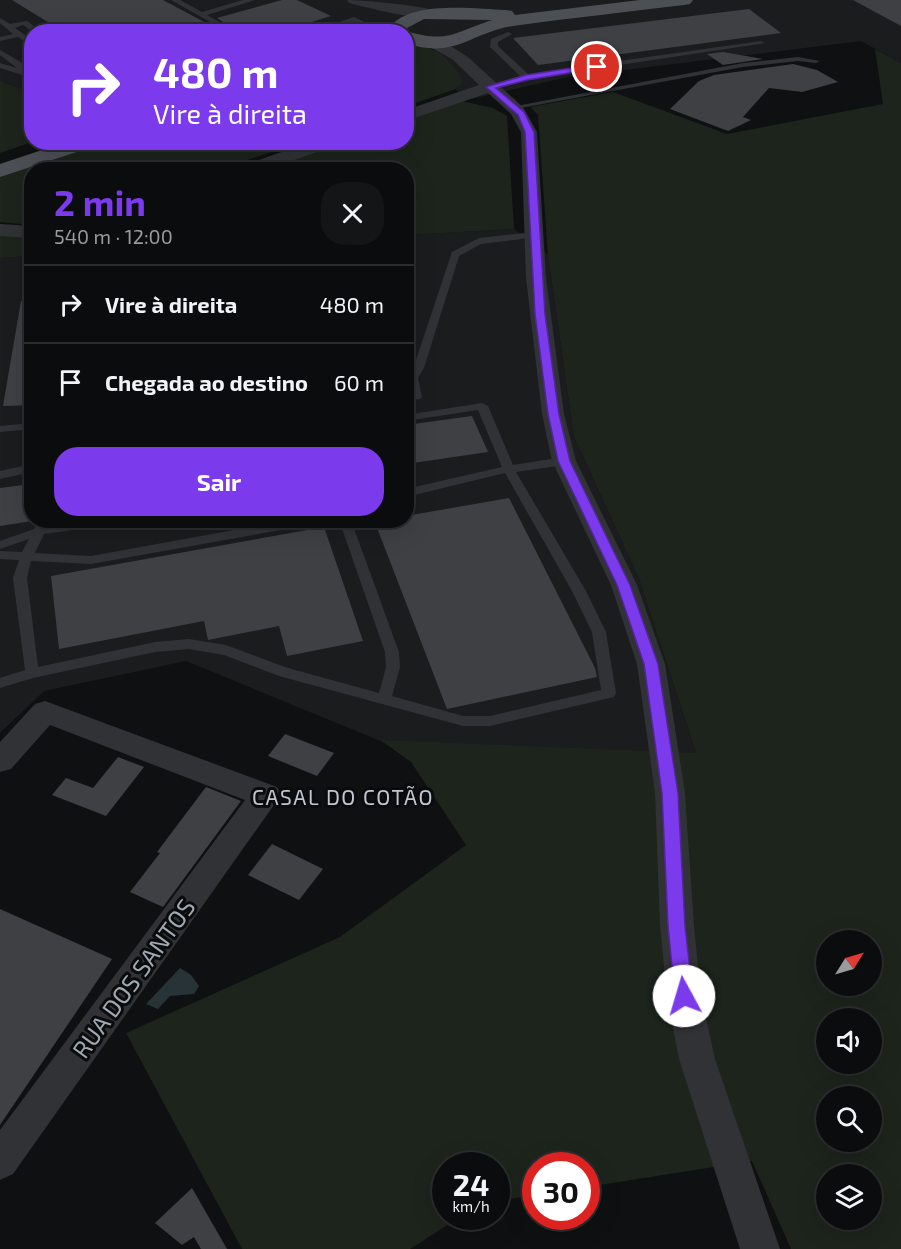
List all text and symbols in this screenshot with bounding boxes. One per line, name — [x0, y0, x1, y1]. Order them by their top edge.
pin — [571, 41, 622, 92]
text: 480 m — [153, 46, 279, 96]
icon: right — [54, 48, 132, 126]
icon: arrive — [580, 50, 613, 83]
text: Vire à direita — [153, 97, 307, 129]
text: 2 min — [54, 180, 146, 223]
button: close — [321, 182, 384, 245]
text: 540 m · 12:00 — [54, 224, 173, 248]
icon: right — [54, 288, 87, 321]
text: Vire à direita — [105, 291, 237, 317]
text: 480 m — [320, 291, 384, 317]
icon: arrive — [54, 366, 87, 399]
text: Chegada ao destino — [105, 369, 308, 395]
text: 60 m — [334, 369, 384, 395]
button: Sair — [54, 447, 384, 516]
district label: CASAL DO COTÃO — [252, 784, 434, 809]
street label: RUA DOS SANTOS — [66, 893, 200, 1063]
north arrow — [816, 930, 882, 996]
map controls — [816, 930, 882, 1230]
position arrow — [652, 964, 716, 1028]
button: sound — [816, 1008, 882, 1074]
button: search — [816, 1086, 882, 1152]
speed limit sign: 30 — [522, 1152, 600, 1230]
button: layers — [816, 1164, 882, 1230]
text: 24 — [453, 1166, 489, 1202]
text: km/h — [452, 1197, 490, 1215]

